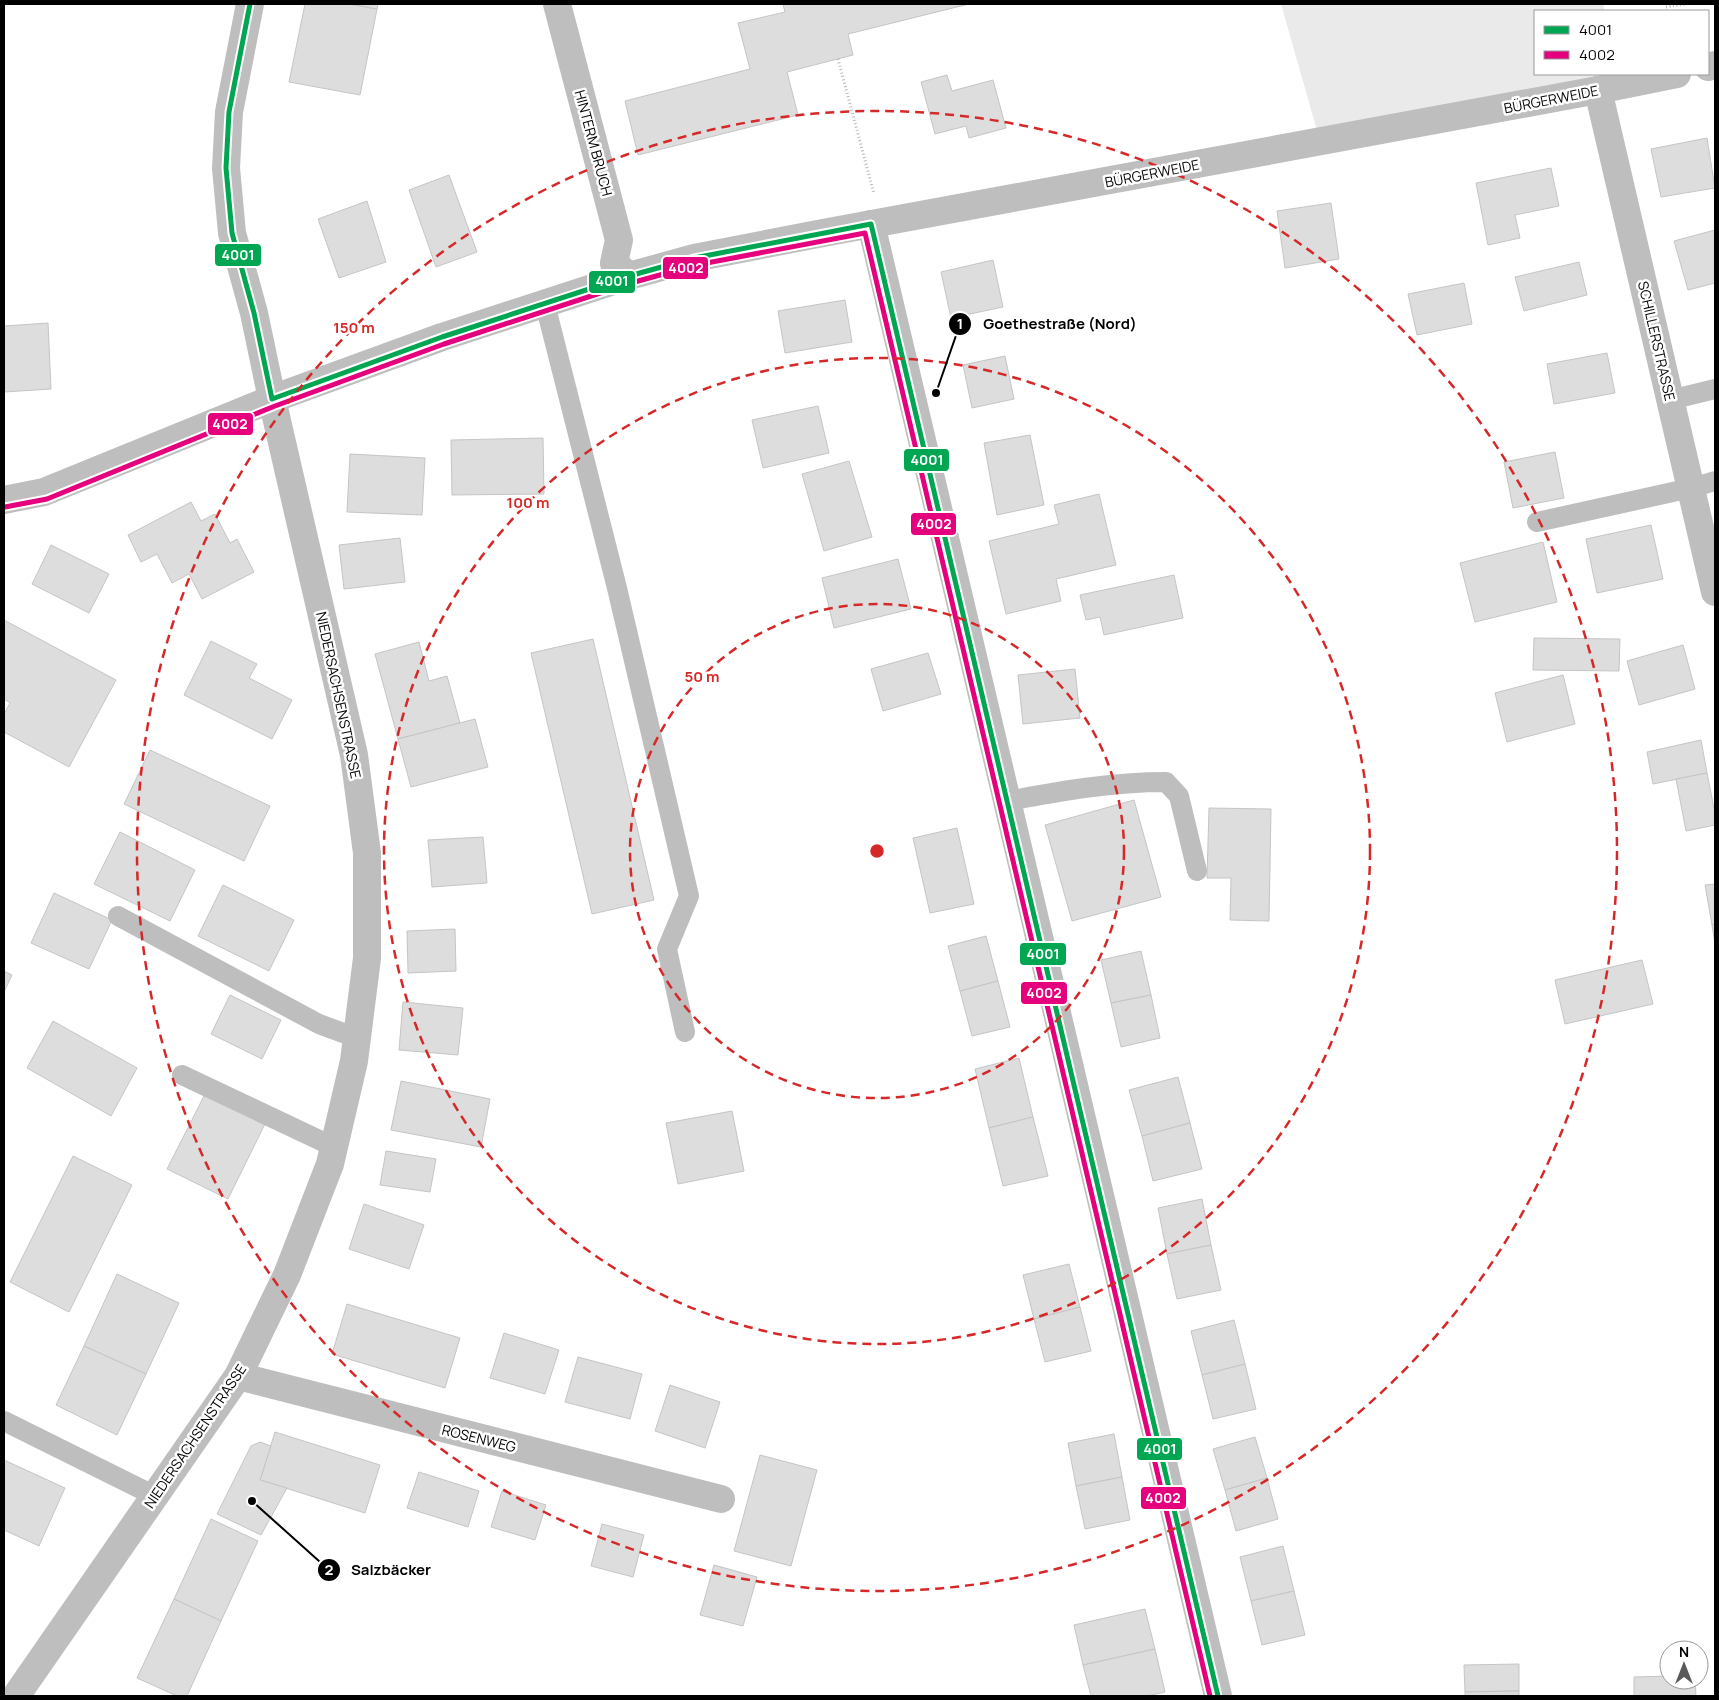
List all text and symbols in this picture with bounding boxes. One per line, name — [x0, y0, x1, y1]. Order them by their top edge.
legend — [1534, 10, 1709, 75]
text: 4001 — [1579, 19, 1612, 40]
text: 4002 — [1579, 44, 1615, 65]
street label: BÜRGERWEIDE — [1502, 81, 1600, 117]
street label: HINTERM BRUCH — [571, 88, 617, 198]
street label: BÜRGERWEIDE — [1103, 155, 1201, 191]
line badge: 4001 — [214, 243, 262, 267]
text: 4001 — [221, 245, 255, 264]
line badge: 4002 — [662, 256, 709, 280]
text: 4002 — [668, 258, 704, 277]
line badge: 4001 — [588, 270, 636, 294]
text: 4001 — [595, 271, 629, 290]
street label: SCHILLERSTRASSE — [1634, 279, 1680, 403]
callout: Goethestraße (Nord) — [948, 309, 1146, 339]
text: 1 — [957, 313, 963, 334]
text: Goethestraße (Nord) — [983, 313, 1137, 334]
text: 150 m — [333, 317, 375, 338]
line badge: 4002 — [207, 412, 254, 436]
text: 4002 — [212, 414, 248, 433]
line badge: 4001 — [903, 448, 950, 472]
text: 4001 — [910, 450, 944, 469]
text: 100 m — [507, 492, 549, 513]
line badge: 4002 — [910, 512, 957, 536]
text: 4002 — [916, 514, 952, 533]
street label: NIEDERSACHSENSTRASSE — [312, 610, 366, 780]
text: 50 m — [684, 666, 720, 687]
centre of rings — [868, 842, 886, 860]
line badge: 4001 — [1019, 942, 1067, 966]
text: 4001 — [1026, 944, 1060, 963]
line badge: 4002 — [1020, 981, 1068, 1005]
text: 4002 — [1026, 983, 1062, 1002]
street label: NIEDERSACHSENSTRASSE — [140, 1360, 250, 1512]
street label: ROSENWEG — [440, 1420, 518, 1456]
line badge: 4001 — [1136, 1437, 1183, 1461]
text: 4001 — [1143, 1439, 1177, 1458]
line badge: 4002 — [1140, 1486, 1187, 1510]
text: 4002 — [1145, 1488, 1181, 1507]
callout: Salzbäcker — [316, 1555, 441, 1585]
text: 2 — [325, 1559, 334, 1580]
text: Salzbäcker — [351, 1559, 431, 1580]
north arrow — [1659, 1640, 1709, 1690]
text: N — [1679, 1642, 1689, 1661]

